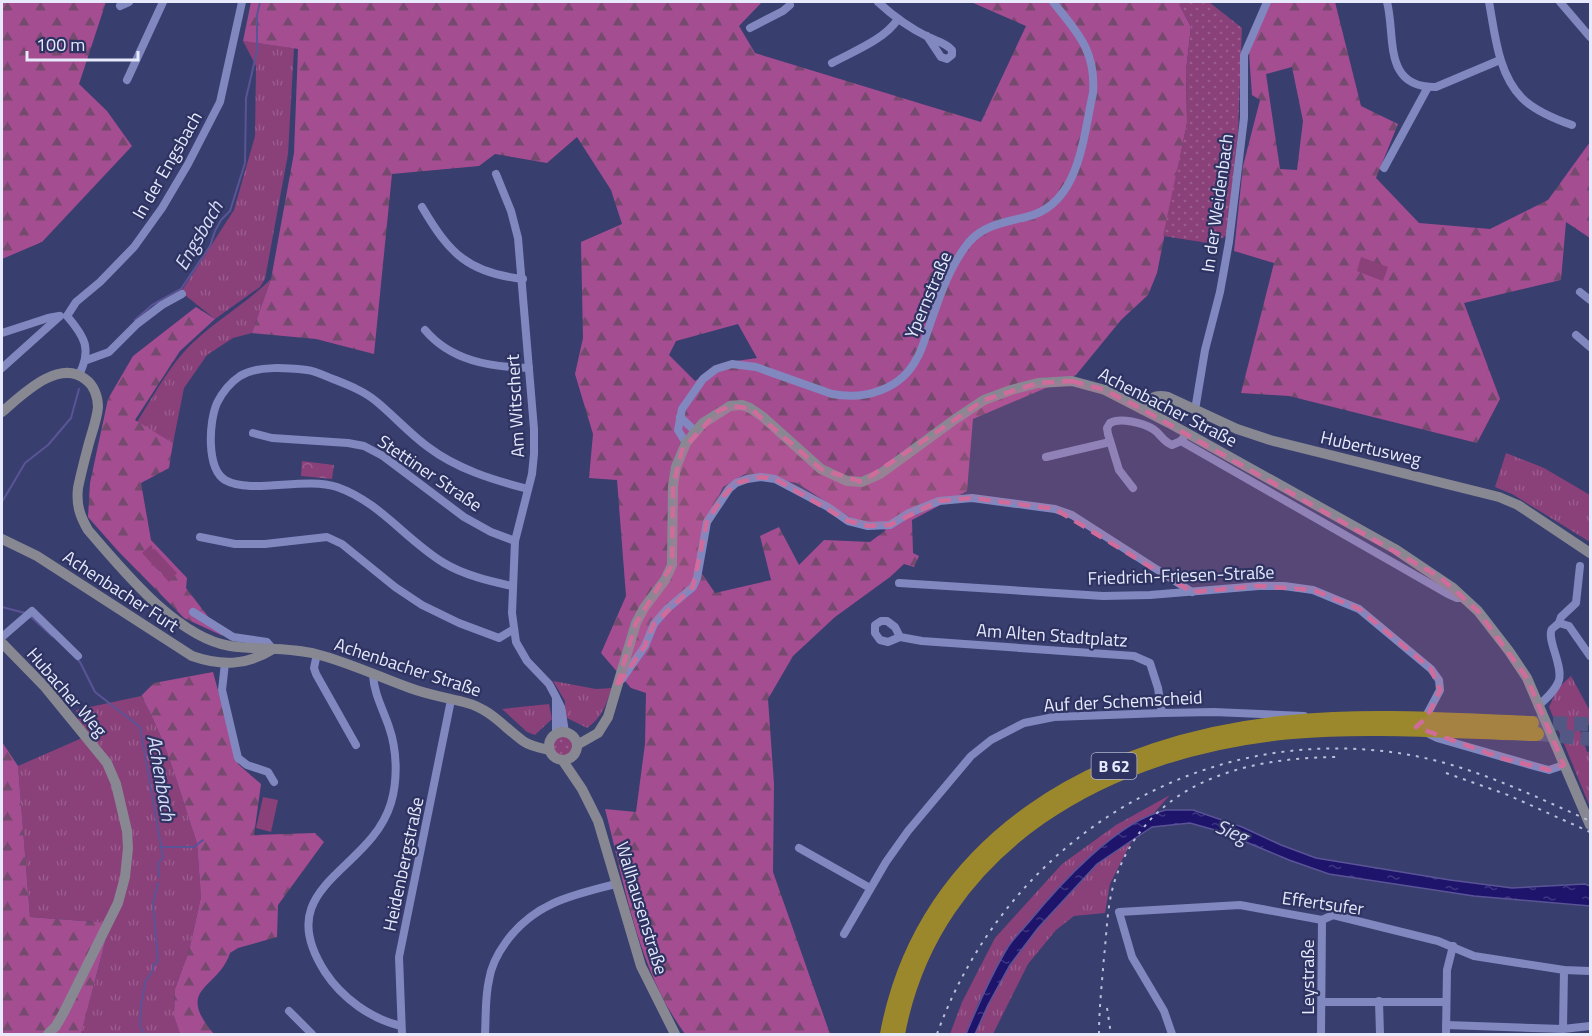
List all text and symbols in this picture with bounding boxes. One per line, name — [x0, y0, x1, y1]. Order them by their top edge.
scale bar — [27, 24, 138, 62]
text: 100 m — [36, 31, 85, 58]
street label: In der Engsbach — [125, 106, 209, 224]
street label: In der Weidenbach — [1194, 132, 1240, 274]
water label: Engsbach — [166, 193, 231, 276]
street label: Ypernstraße — [898, 247, 958, 343]
street label: Am Witschert — [499, 353, 531, 458]
street label: Achenbacher Straße — [1094, 360, 1242, 454]
street label: Hubertusweg — [1318, 423, 1424, 473]
street label: Stettiner Straße — [372, 428, 488, 518]
street label: Achenbacher Furt — [58, 543, 185, 639]
street label: Friedrich-Friesen-Straße — [1087, 558, 1275, 592]
street label: Am Alten Stadtplatz — [975, 616, 1129, 654]
street label: Achenbacher Straße — [331, 631, 485, 703]
street label: Hubacher Weg — [20, 641, 114, 743]
street label: Auf der Schemscheid — [1043, 683, 1203, 719]
water label: Achenbach — [139, 733, 185, 824]
road number: B 62 — [1092, 753, 1136, 779]
street label: Heidenbergstraße — [376, 794, 430, 934]
water label: Sieg — [1211, 810, 1256, 853]
street label: Wallhausenstraße — [609, 838, 675, 978]
street label: Effertsufer — [1280, 884, 1366, 922]
street label: Leystraße — [1294, 939, 1321, 1015]

